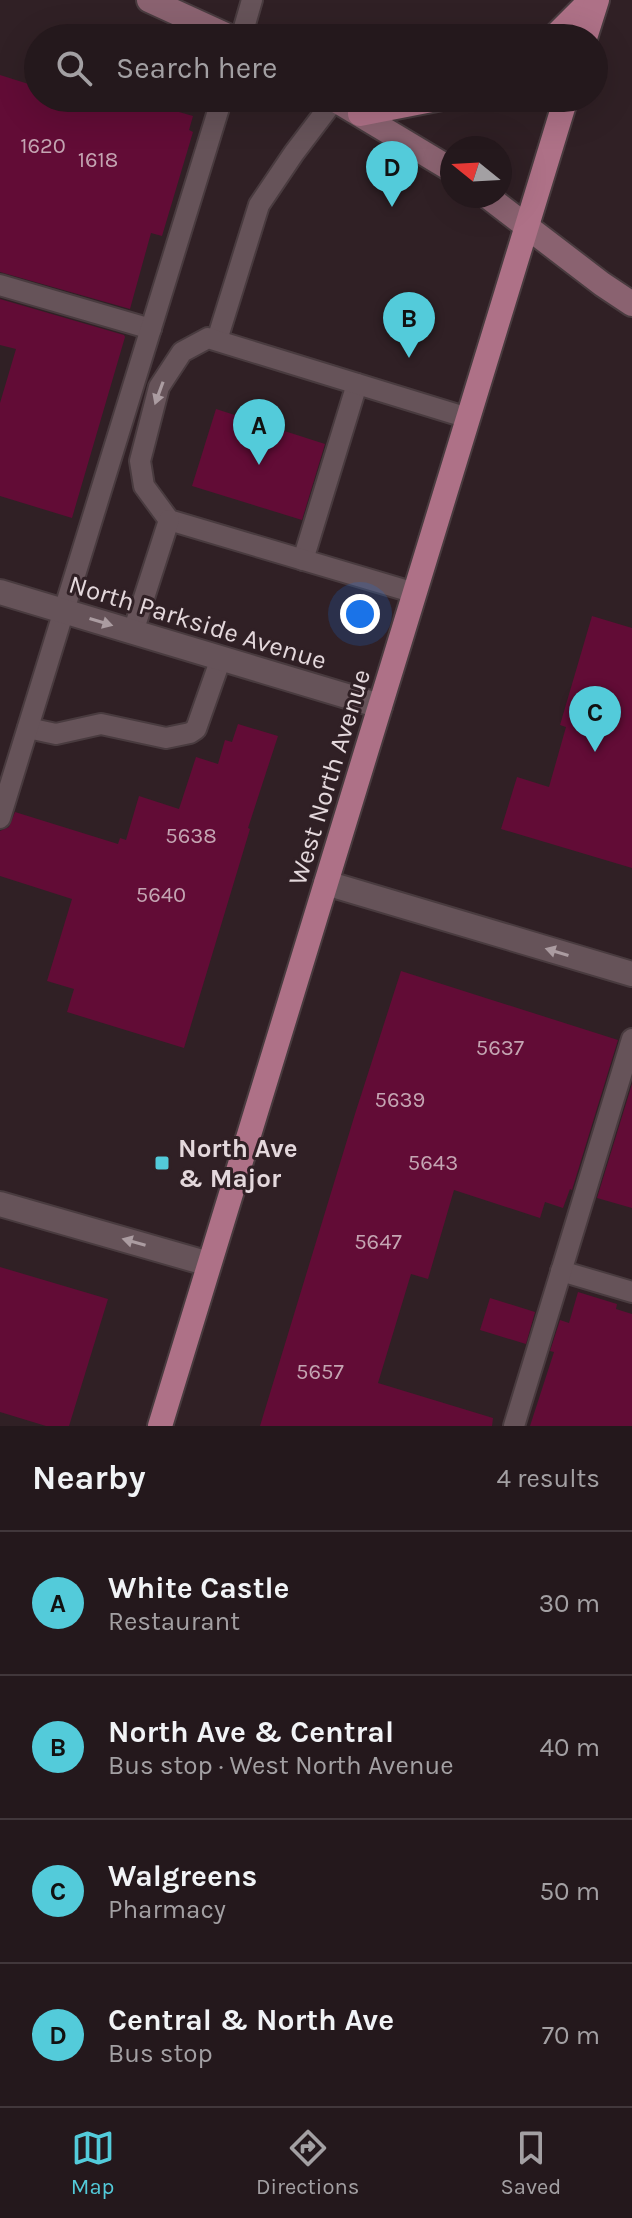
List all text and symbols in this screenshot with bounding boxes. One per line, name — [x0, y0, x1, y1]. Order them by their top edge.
search box — [24, 24, 608, 112]
icon: search — [52, 46, 96, 90]
text: Search here — [116, 50, 277, 86]
house number: 1620 — [20, 133, 66, 159]
north arrow — [440, 136, 512, 208]
pin: D — [366, 141, 418, 207]
house number: 1618 — [78, 147, 118, 173]
pin: B — [383, 292, 435, 358]
one-way arrow — [152, 381, 164, 405]
pin: A — [233, 399, 285, 465]
street label: North Parkside Avenue — [65, 569, 330, 676]
your location — [340, 594, 380, 634]
one-way arrow — [90, 616, 114, 629]
street label: West North Avenue — [282, 666, 377, 889]
pin: C — [569, 686, 621, 752]
house number: 5638 — [165, 823, 217, 849]
house number: 5640 — [136, 882, 186, 908]
one-way arrow — [545, 945, 569, 958]
house number: 5637 — [476, 1035, 524, 1061]
house number: 5639 — [375, 1087, 425, 1113]
place label: North Ave & Major — [178, 1133, 298, 1194]
house number: 5643 — [408, 1150, 458, 1176]
marker: North Ave & Major — [153, 1154, 171, 1172]
house number: 5647 — [354, 1229, 402, 1255]
one-way arrow — [122, 1235, 146, 1248]
house number: 5657 — [296, 1359, 344, 1385]
text: Nearby — [32, 1458, 146, 1498]
text: 4 results — [496, 1463, 600, 1494]
text: White Castle — [108, 1570, 290, 1606]
text: A — [50, 1588, 66, 1619]
text: 30 m — [539, 1588, 600, 1619]
text: Restaurant — [108, 1606, 240, 1637]
text: North Ave & Central — [108, 1714, 394, 1750]
text: B — [50, 1732, 66, 1763]
text: 40 m — [540, 1732, 600, 1763]
text: Bus stop · West North Avenue — [108, 1750, 454, 1781]
text: Walgreens — [108, 1858, 257, 1894]
text: C — [50, 1876, 66, 1907]
text: 50 m — [539, 1876, 600, 1907]
text: Pharmacy — [108, 1894, 226, 1925]
text: Central & North Ave — [108, 2002, 394, 2038]
text: D — [49, 2020, 67, 2051]
text: 70 m — [542, 2020, 600, 2051]
text: Bus stop — [108, 2038, 213, 2069]
tab: Map — [71, 2126, 115, 2200]
tab: Directions — [256, 2126, 359, 2200]
tab: Saved — [501, 2126, 561, 2200]

